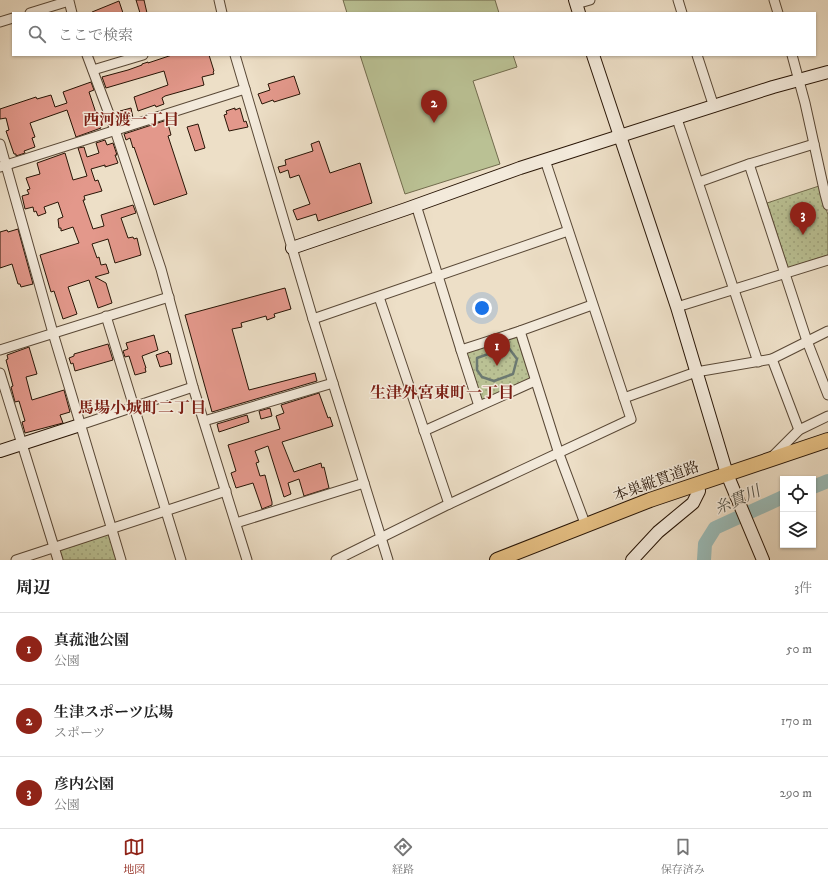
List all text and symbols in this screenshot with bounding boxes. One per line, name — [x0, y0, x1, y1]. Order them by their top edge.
search box — [12, 12, 816, 56]
icon: search — [26, 23, 48, 45]
text: ここで検索 — [58, 26, 133, 45]
pin: 2 — [421, 90, 447, 123]
district label: 西河渡一丁目 — [83, 110, 179, 130]
pin: 3 — [790, 202, 816, 235]
your location — [472, 298, 492, 318]
pin: 1 — [484, 333, 510, 366]
district label: 生津外宮東町一丁目 — [370, 383, 514, 403]
district label: 馬場小城町二丁目 — [78, 398, 206, 418]
street label: 本巣縦貫道路 — [611, 457, 702, 506]
map controls — [780, 476, 816, 548]
button: locate — [780, 476, 816, 512]
water label: 糸貫川 — [711, 480, 765, 519]
button: layers — [780, 512, 816, 548]
text: 周辺 — [16, 577, 50, 599]
text: 3件 — [794, 580, 812, 596]
text: 真菰池公園 — [54, 631, 129, 650]
text: 1 — [27, 641, 31, 657]
text: 50 m — [786, 641, 812, 657]
text: 公園 — [54, 653, 80, 669]
text: 生津スポーツ広場 — [54, 703, 173, 722]
text: 2 — [26, 713, 32, 729]
text: 170 m — [781, 713, 812, 729]
text: スポーツ — [54, 725, 105, 741]
text: 彦内公園 — [54, 775, 114, 794]
text: 3 — [27, 785, 31, 801]
text: 290 m — [780, 785, 812, 801]
text: 公園 — [54, 797, 80, 813]
tab: 地図 — [123, 836, 145, 877]
tab: 経路 — [392, 836, 414, 877]
tab: 保存済み — [661, 836, 705, 877]

